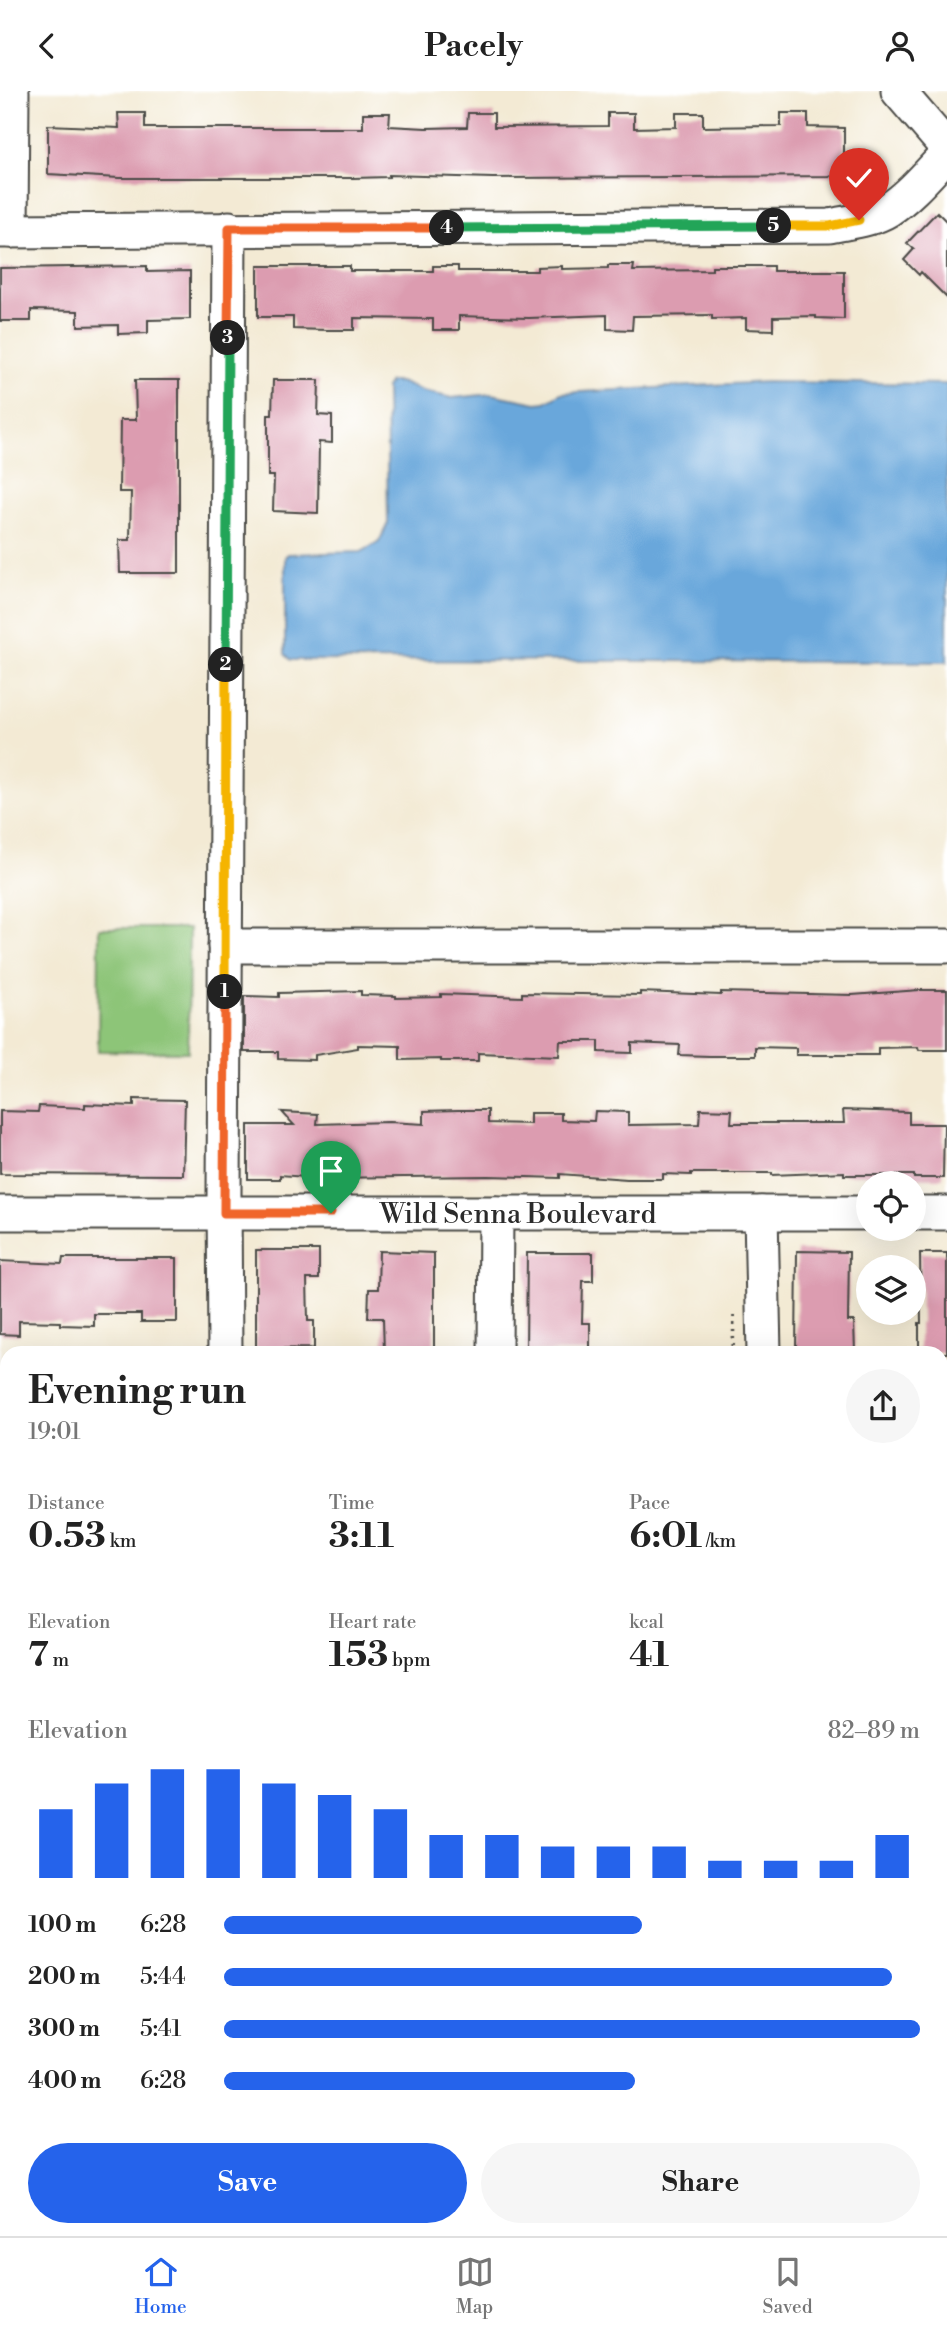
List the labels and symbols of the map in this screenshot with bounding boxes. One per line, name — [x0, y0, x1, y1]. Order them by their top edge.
pin — [829, 148, 889, 220]
pin: 5 — [756, 209, 792, 243]
pin: 4 — [430, 211, 464, 245]
pin: 3 — [210, 321, 246, 355]
pin: 2 — [208, 647, 244, 683]
pin: 1 — [208, 975, 243, 1009]
pin — [301, 1141, 361, 1213]
street label: Wild Senna Boulevard — [379, 1197, 656, 1232]

